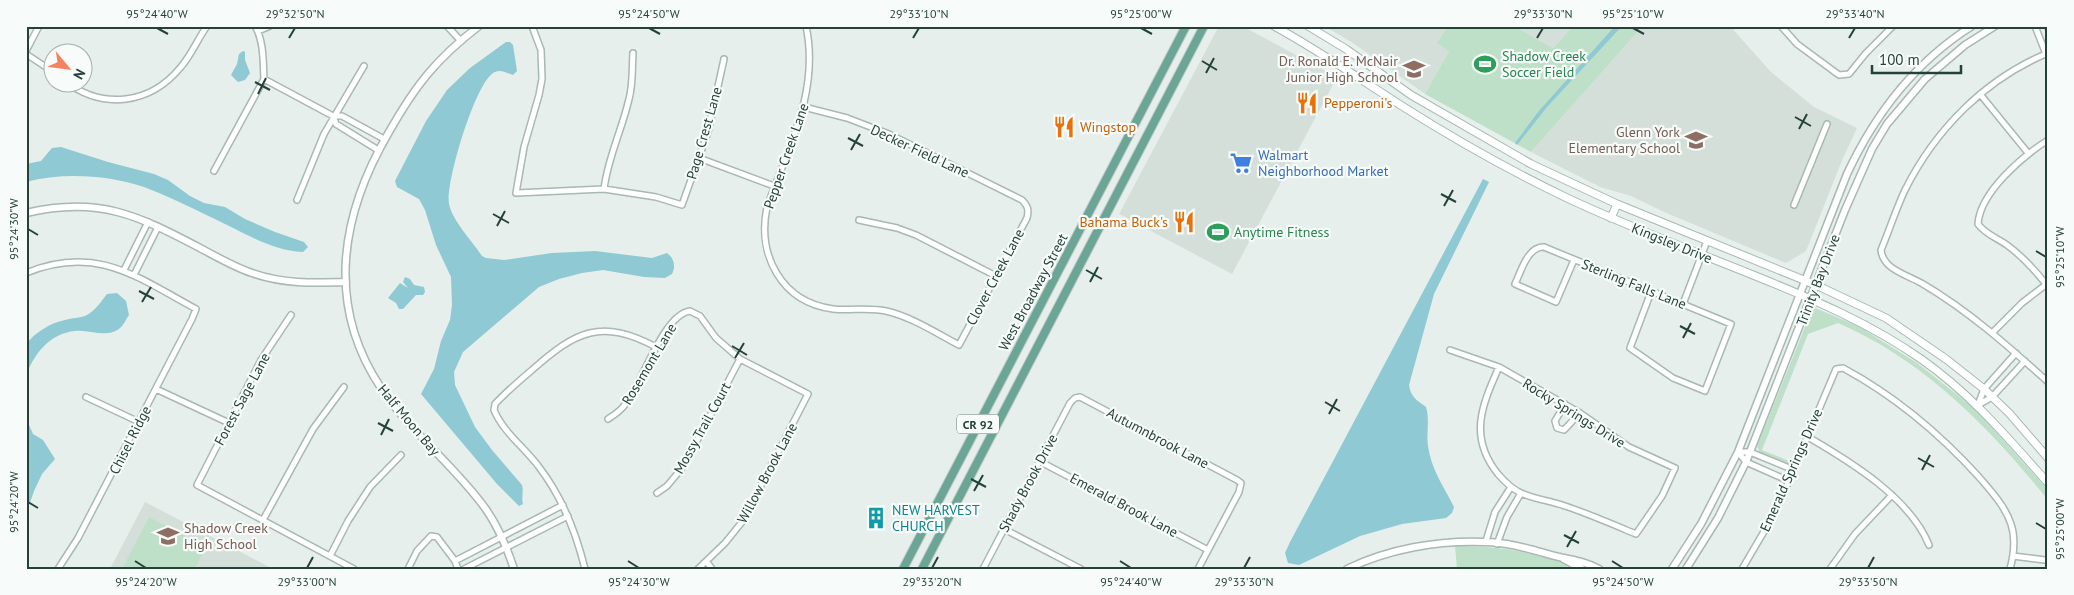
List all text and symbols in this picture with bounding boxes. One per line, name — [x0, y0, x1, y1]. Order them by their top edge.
text: 95°24'40"W — [126, 6, 188, 21]
text: 29°32'50"N — [265, 6, 325, 21]
text: 95°24'50"W — [618, 6, 680, 21]
text: 29°33'10"N — [889, 6, 949, 21]
text: 95°25'00"W — [1110, 6, 1172, 21]
text: 29°33'30"N — [1513, 6, 1573, 21]
text: 95°25'10"W — [1602, 6, 1664, 21]
text: 29°33'40"N — [1825, 6, 1885, 21]
north arrow — [42, 42, 92, 92]
scale bar — [1872, 42, 1960, 74]
place label: Shadow Creek Soccer Field — [1502, 47, 1586, 81]
text: 100 m — [1879, 50, 1920, 69]
sports icon: Shadow Creek Soccer Field — [1472, 51, 1498, 77]
place label: Dr. Ronald E. McNair Junior High School — [1279, 52, 1398, 86]
school or university icon: Dr. Ronald E. McNair Junior High School — [1401, 56, 1427, 82]
text: N — [69, 66, 89, 83]
street label: Page Crest Lane — [682, 85, 726, 181]
restaurant icon: Pepperoni's — [1294, 90, 1320, 116]
place label: Pepperoni's — [1324, 94, 1393, 112]
street label: Pepper Creek Lane — [760, 101, 812, 211]
restaurant icon: Wingstop — [1051, 114, 1077, 140]
place label: Wingstop — [1080, 118, 1136, 136]
street label: Decker Field Lane — [868, 120, 972, 182]
place label: Glenn York Elementary School — [1568, 123, 1680, 157]
school or university icon: Glenn York Elementary School — [1683, 127, 1709, 153]
place label: Walmart Neighborhood Market — [1258, 146, 1389, 180]
supermarket icon: Walmart Neighborhood Market — [1228, 150, 1254, 176]
text: 95°24'30"W — [6, 198, 21, 260]
restaurant icon: Bahama Buck's — [1171, 209, 1197, 235]
place label: Bahama Buck's — [1079, 213, 1168, 231]
sports icon: Anytime Fitness — [1205, 219, 1231, 245]
street label: Kingsley Drive — [1629, 219, 1715, 267]
place label: Anytime Fitness — [1234, 223, 1329, 241]
street label: Clover Creek Lane — [962, 226, 1028, 328]
text: 95°25'10"W — [2052, 226, 2067, 288]
street label: West Broadway Street — [994, 230, 1072, 354]
street label: Trinity Bay Drive — [1792, 232, 1844, 328]
street label: Sterling Falls Lane — [1579, 255, 1689, 313]
street label: Rosemont Lane — [618, 320, 680, 408]
street label: Forest Sage Lane — [210, 350, 274, 448]
street label: Rocky Springs Drive — [1519, 374, 1629, 452]
street label: Mossy Trail Court — [669, 379, 735, 477]
street label: Half Moon Bay — [374, 381, 444, 460]
street label: Chisel Ridge — [105, 403, 155, 477]
street label: Autumnbrook Lane — [1104, 404, 1212, 472]
street label: Emerald Springs Drive — [1756, 406, 1826, 534]
road number: CR 92 — [957, 414, 999, 434]
street label: Willow Brook Lane — [733, 420, 801, 526]
street label: Shady Brook Drive — [995, 431, 1061, 535]
street label: Emerald Brook Lane — [1067, 469, 1181, 541]
text: 95°24'20"W — [6, 471, 21, 533]
text: 95°25'00"W — [2052, 498, 2067, 560]
place label: NEW HARVEST CHURCH — [892, 501, 980, 535]
building icon: NEW HARVEST CHURCH — [863, 505, 889, 531]
place label: Shadow Creek High School — [184, 519, 268, 553]
school or university icon: Shadow Creek High School — [155, 523, 181, 549]
text: 95°24'20"W — [115, 574, 177, 589]
text: 29°33'00"N — [277, 574, 337, 589]
text: 95°24'30"W — [608, 574, 670, 589]
text: 29°33'20"N — [902, 574, 962, 589]
text: 95°24'40"W — [1100, 574, 1162, 589]
text: 29°33'30"N — [1214, 574, 1274, 589]
text: 95°24'50"W — [1592, 574, 1654, 589]
text: 29°33'50"N — [1838, 574, 1898, 589]

